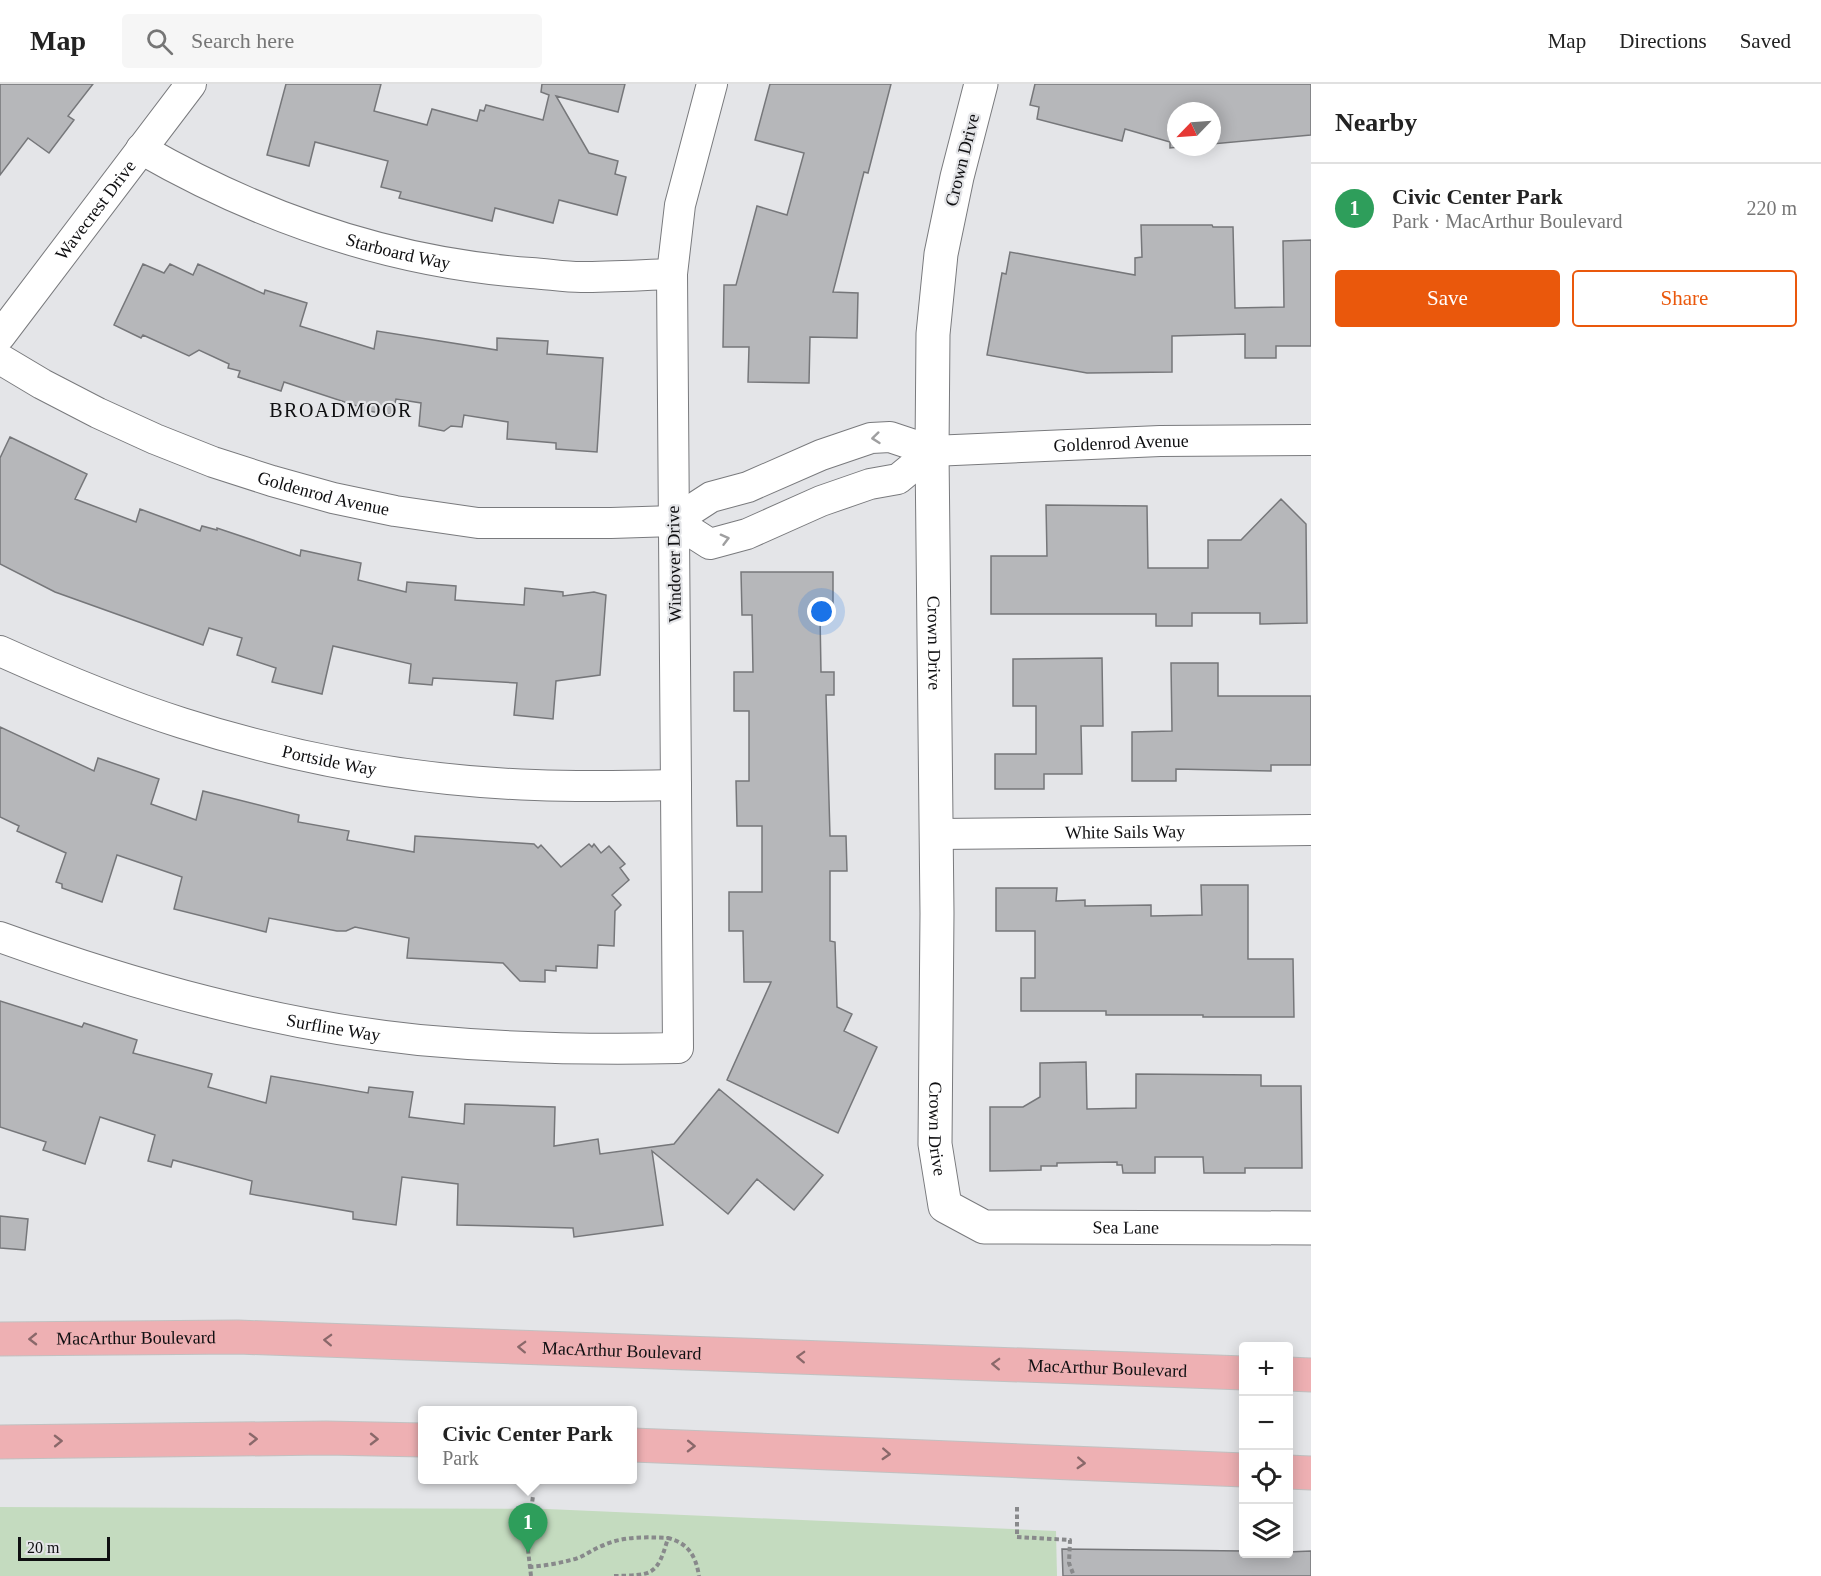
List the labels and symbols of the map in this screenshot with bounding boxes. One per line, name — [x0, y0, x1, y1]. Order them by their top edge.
north arrow — [1167, 102, 1221, 156]
street label: Crown Drive — [941, 112, 983, 208]
street label: Wavecrest Drive — [51, 156, 140, 264]
street label: Starboard Way — [344, 229, 452, 273]
district label: BROADMOOR — [269, 399, 413, 421]
street label: Goldenrod Avenue — [1053, 431, 1189, 456]
one-way arrow — [872, 432, 881, 444]
street label: Goldenrod Avenue — [255, 467, 391, 520]
street label: Windover Drive — [663, 505, 685, 623]
one-way arrow — [720, 534, 730, 547]
street label: Crown Drive — [924, 596, 945, 690]
your location — [807, 597, 836, 626]
street label: Portside Way — [280, 741, 378, 779]
street label: White Sails Way — [1065, 821, 1185, 843]
street label: Surfline Way — [285, 1010, 381, 1045]
street label: Crown Drive — [925, 1082, 950, 1177]
street label: Sea Lane — [1092, 1217, 1159, 1238]
street label: MacArthur Boulevard — [56, 1327, 216, 1349]
one-way arrow — [28, 1333, 37, 1345]
one-way arrow — [323, 1334, 332, 1346]
street label: MacArthur Boulevard — [542, 1338, 702, 1364]
one-way arrow — [518, 1341, 527, 1353]
one-way arrow — [797, 1350, 806, 1363]
street label: MacArthur Boulevard — [1027, 1355, 1188, 1381]
one-way arrow — [992, 1357, 1001, 1370]
one-way arrow — [249, 1433, 258, 1445]
one-way arrow — [370, 1433, 379, 1445]
one-way arrow — [54, 1435, 63, 1448]
one-way arrow — [687, 1440, 696, 1452]
one-way arrow — [882, 1448, 891, 1461]
one-way arrow — [1077, 1456, 1086, 1469]
pin: 1 — [508, 1504, 548, 1553]
scale bar — [18, 1534, 110, 1562]

